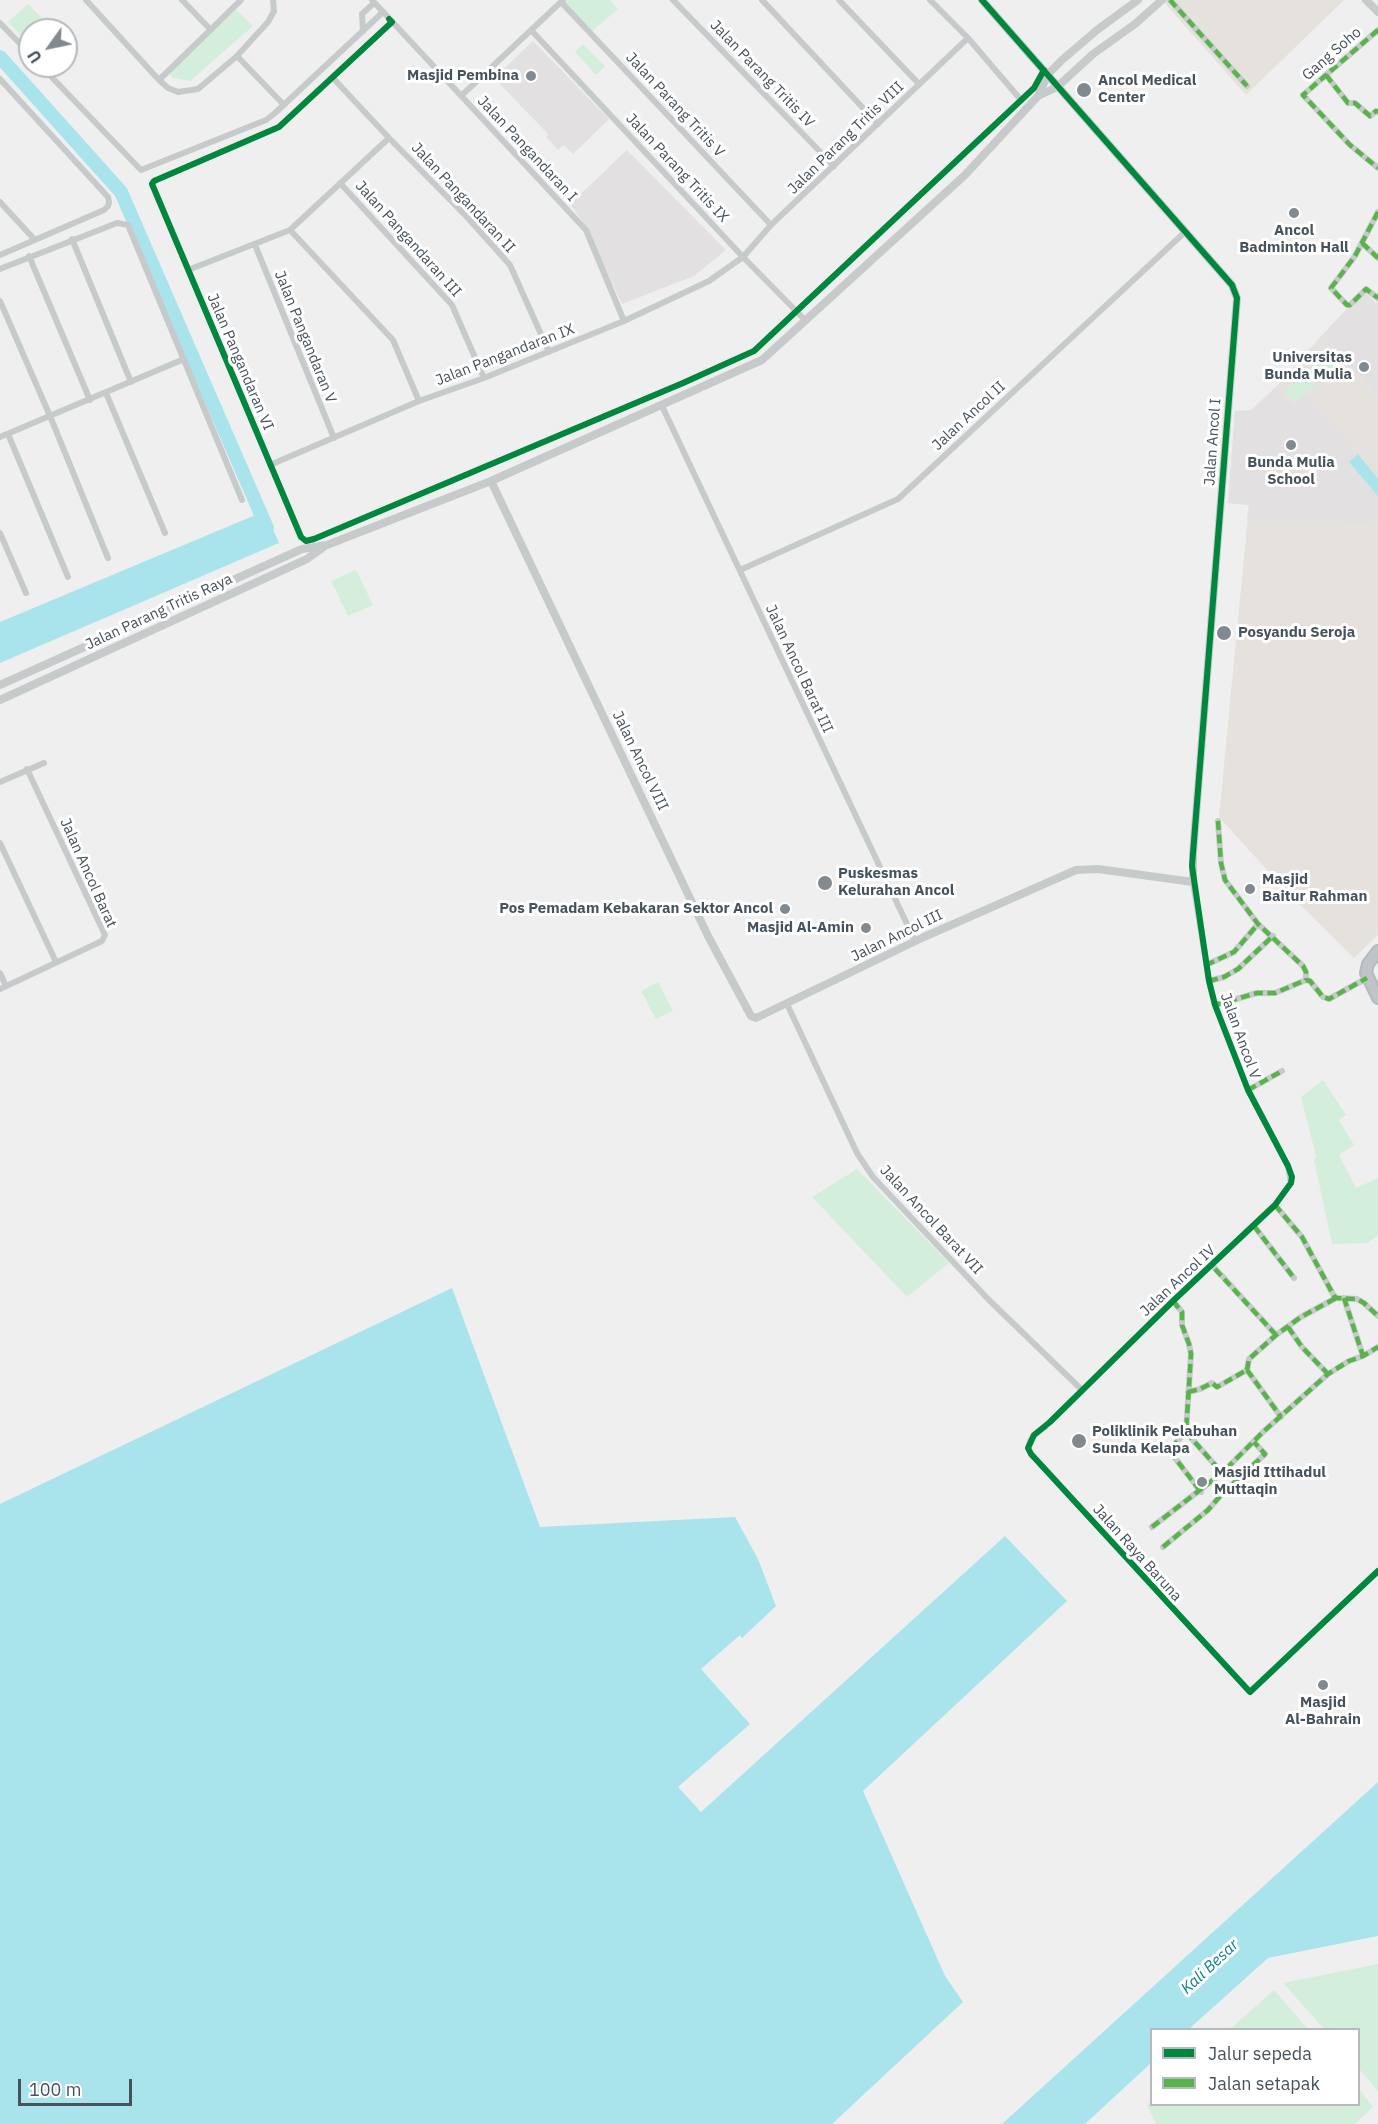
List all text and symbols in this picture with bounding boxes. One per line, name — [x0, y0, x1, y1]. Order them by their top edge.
street label: Jalan Parang Tritis IV — [706, 17, 818, 131]
north arrow — [18, 18, 78, 78]
street label: Gang Soho — [1299, 23, 1365, 85]
text: U — [23, 47, 46, 67]
street label: Jalan Parang Tritis V — [622, 49, 728, 161]
place label: Masjid Pembina — [407, 67, 519, 85]
marker: Masjid Pembina — [524, 69, 538, 83]
place label: Ancol Medical Center — [1098, 72, 1196, 107]
street label: Jalan Parang Tritis VIII — [784, 78, 908, 198]
marker: Ancol Medical Center — [1075, 81, 1093, 99]
street label: Jalan Pangandaran I — [473, 92, 581, 206]
street label: Jalan Parang Tritis IX — [622, 110, 732, 226]
street label: Jalan Pangandaran II — [407, 139, 519, 257]
street label: Jalan Pangandaran III — [351, 177, 465, 301]
marker: Ancol Badminton Hall — [1287, 206, 1301, 220]
place label: Ancol Badminton Hall — [1239, 222, 1349, 257]
street label: Jalan Pangandaran V — [270, 268, 340, 406]
street label: Jalan Pangandaran VI — [203, 291, 277, 433]
street label: Jalan Pangandaran IX — [433, 320, 577, 390]
place label: Universitas Bunda Mulia — [1264, 349, 1352, 384]
marker: Universitas Bunda Mulia — [1357, 360, 1371, 374]
street label: Jalan Ancol II — [929, 378, 1009, 454]
street label: Jalan Ancol I — [1201, 398, 1225, 486]
marker: Bunda Mulia School — [1284, 438, 1298, 452]
place label: Bunda Mulia School — [1247, 454, 1335, 489]
street label: Jalan Parang Tritis Raya — [83, 570, 235, 654]
street label: Jalan Ancol Barat III — [761, 602, 837, 736]
marker: Posyandu Seroja — [1215, 624, 1233, 642]
place label: Posyandu Seroja — [1238, 624, 1355, 642]
street label: Jalan Ancol VIII — [608, 708, 672, 814]
street label: Jalan Ancol Barat — [56, 815, 120, 931]
place label: Puskesmas Kelurahan Ancol — [838, 865, 954, 900]
place label: Masjid Baitur Rahman — [1262, 871, 1367, 906]
marker: Puskesmas Kelurahan Ancol — [816, 874, 834, 892]
marker: Masjid Baitur Rahman — [1243, 882, 1257, 896]
place label: Pos Pemadam Kebakaran Sektor Ancol — [499, 900, 773, 918]
marker: Pos Pemadam Kebakaran Sektor Ancol — [778, 902, 792, 916]
street label: Jalan Ancol III — [848, 906, 946, 966]
place label: Masjid Al-Amin — [747, 919, 854, 937]
marker: Masjid Al-Amin — [859, 921, 873, 935]
street label: Jalan Ancol V — [1216, 990, 1264, 1082]
street label: Jalan Ancol Barat VII — [876, 1162, 986, 1278]
street label: Jalan Ancol IV — [1137, 1241, 1219, 1321]
place label: Poliklinik Pelabuhan Sunda Kelapa — [1092, 1423, 1237, 1458]
marker: Poliklinik Pelabuhan Sunda Kelapa — [1070, 1432, 1088, 1450]
place label: Masjid Ittihadul Muttaqin — [1214, 1464, 1326, 1499]
marker: Masjid Ittihadul Muttaqin — [1195, 1475, 1209, 1489]
street label: Jalan Raya Baruna — [1089, 1501, 1185, 1605]
marker: Masjid Al-Bahrain — [1316, 1678, 1330, 1692]
place label: Masjid Al-Bahrain — [1285, 1694, 1361, 1729]
water label: Kali Besar — [1177, 1936, 1243, 1998]
legend — [1150, 2028, 1360, 2106]
text: Jalur sepeda — [1208, 2042, 1312, 2065]
scale bar — [21, 2067, 135, 2105]
text: Jalan setapak — [1208, 2072, 1320, 2095]
text: 100 m — [29, 2078, 81, 2101]

